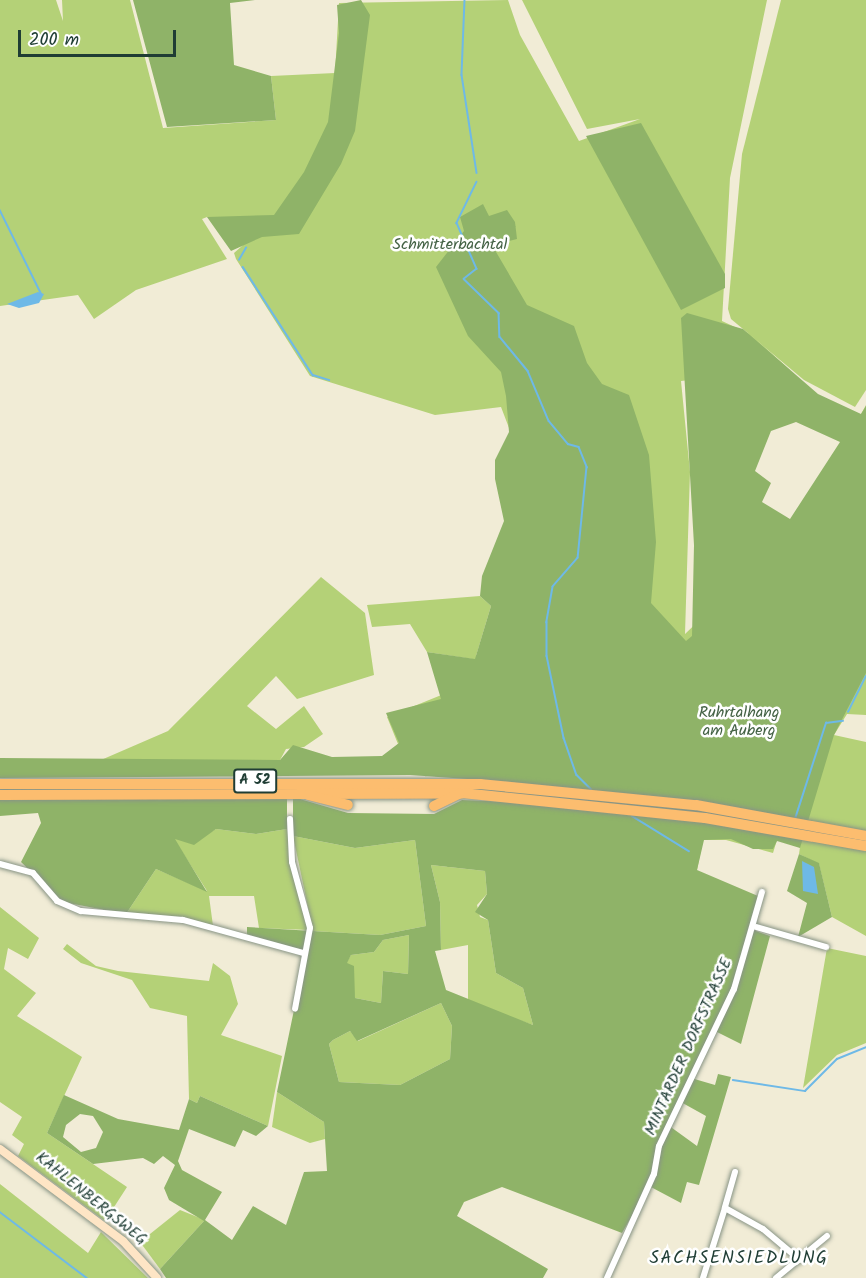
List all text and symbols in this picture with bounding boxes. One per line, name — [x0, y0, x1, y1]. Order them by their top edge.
scale bar — [21, 18, 178, 56]
text: 200 m — [29, 26, 79, 55]
park label: Schmitterbachtal — [393, 235, 507, 255]
park label: Ruhrtalhang am Auberg — [699, 703, 779, 741]
road number: A 52 — [232, 769, 278, 793]
street label: MINTARDER DORFSTRASSE — [641, 955, 737, 1139]
street label: KAHLENBERGSWEG — [31, 1148, 151, 1250]
district label: SACHSENSIEDLUNG — [649, 1248, 829, 1270]

